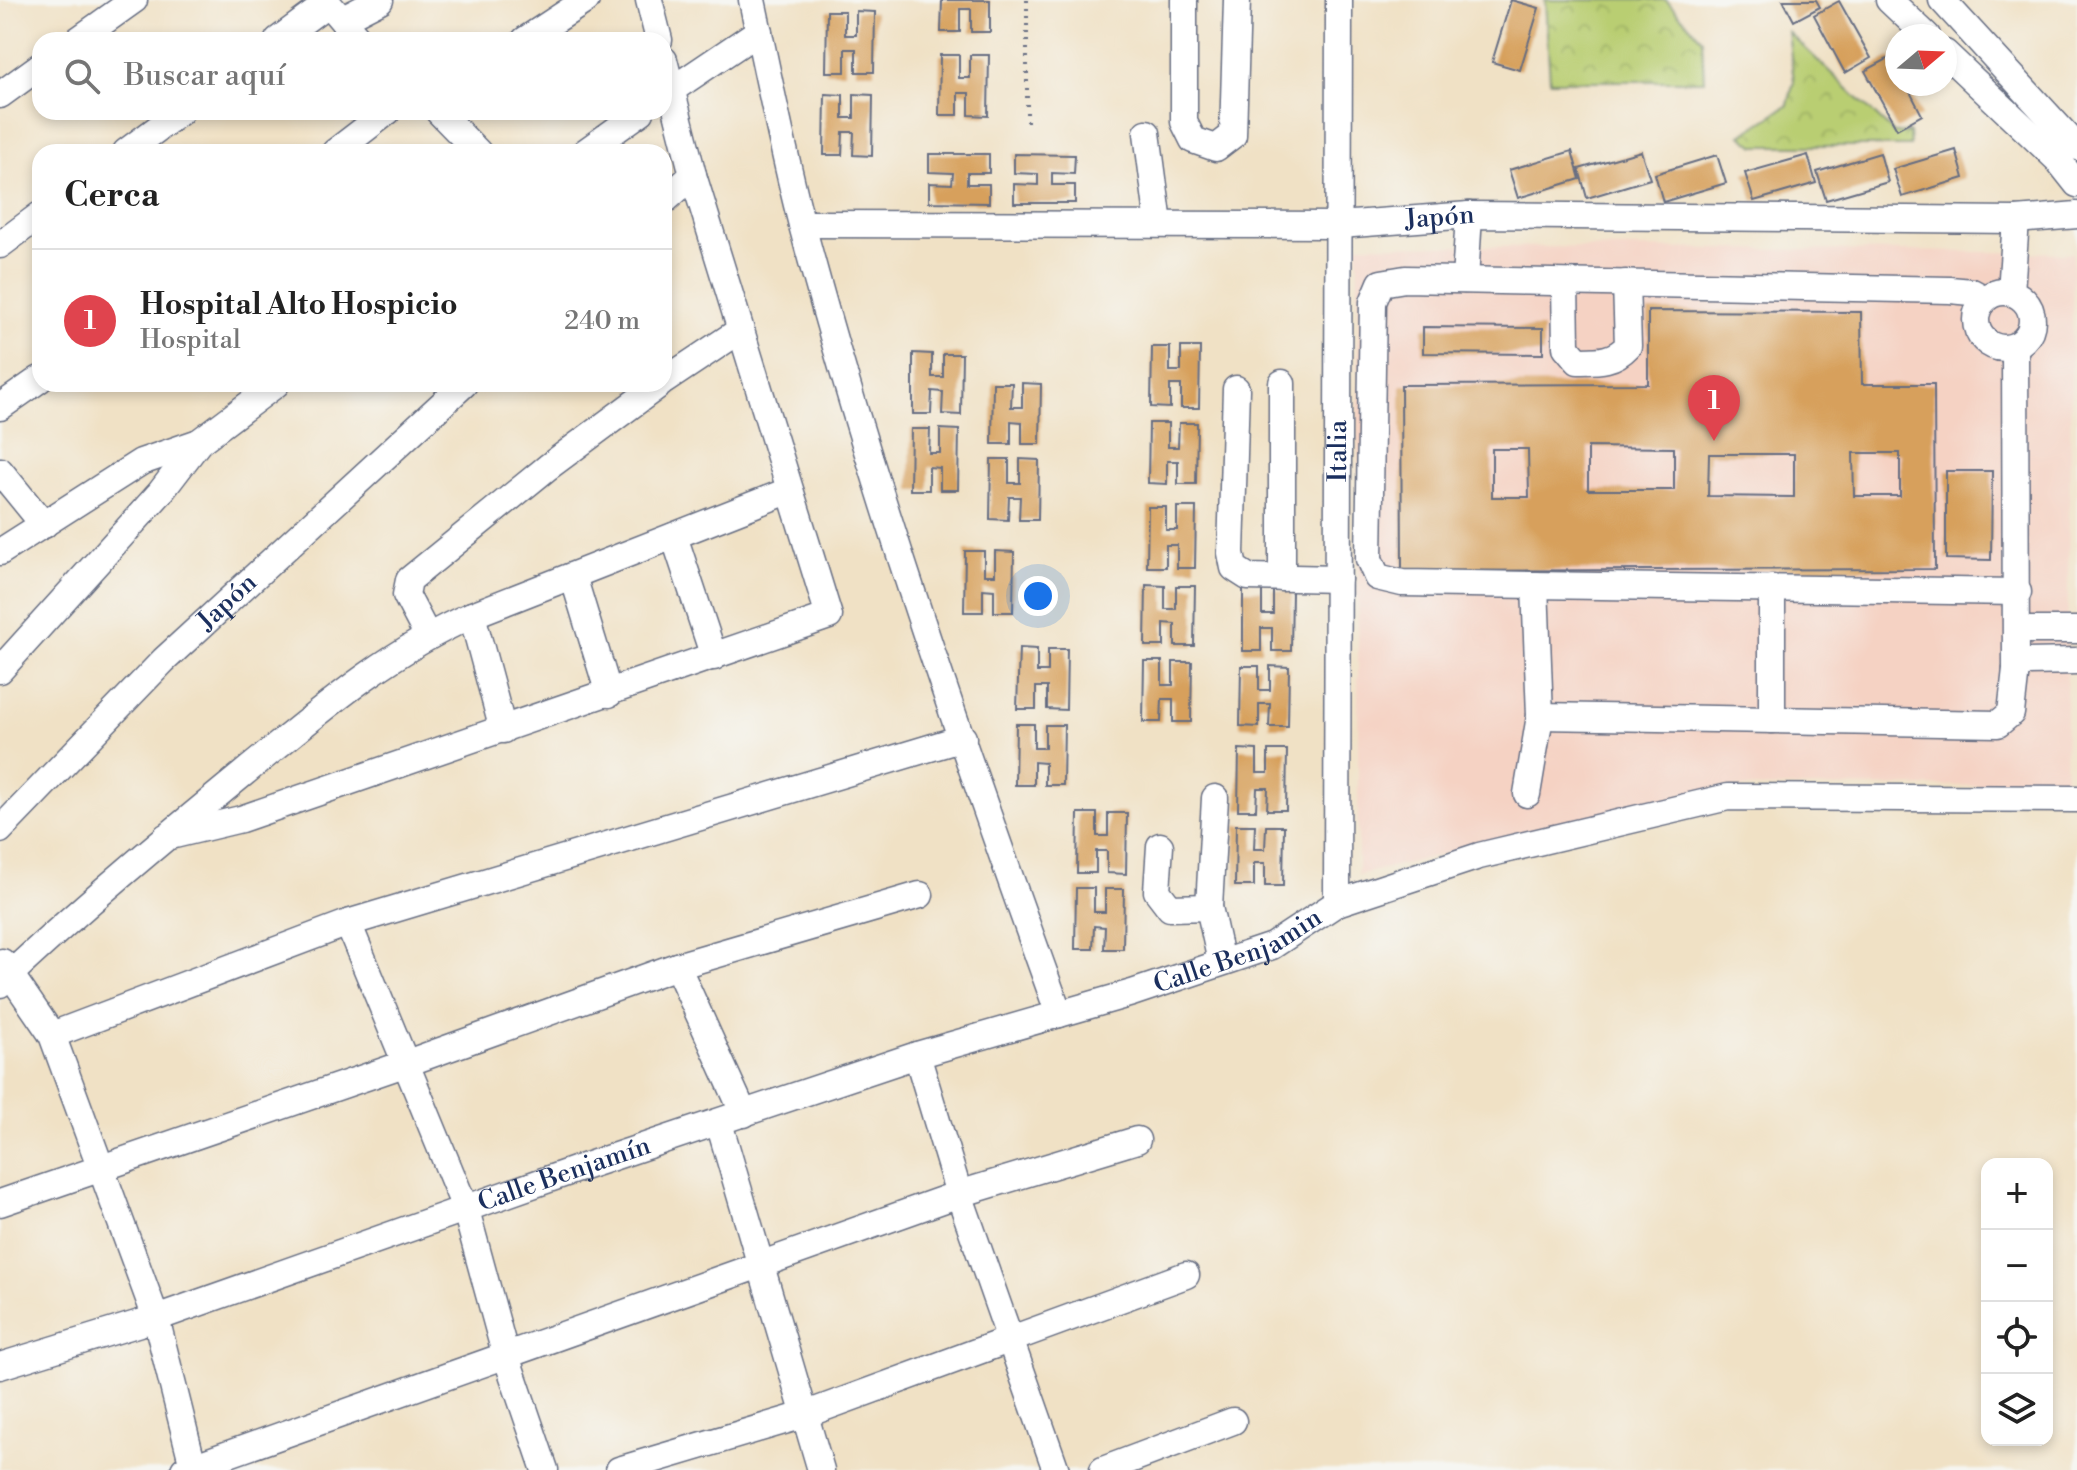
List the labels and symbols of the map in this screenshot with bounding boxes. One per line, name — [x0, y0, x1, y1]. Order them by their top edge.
north arrow — [1885, 24, 1957, 96]
street label: Japón — [1403, 199, 1476, 236]
pin: 1 — [1688, 375, 1740, 441]
street label: Italia — [1322, 419, 1354, 482]
street label: Japón — [190, 567, 263, 638]
your location — [1018, 576, 1058, 616]
street label: Calle Benjamin — [1149, 902, 1328, 1001]
street label: Calle Benjamín — [474, 1130, 655, 1219]

